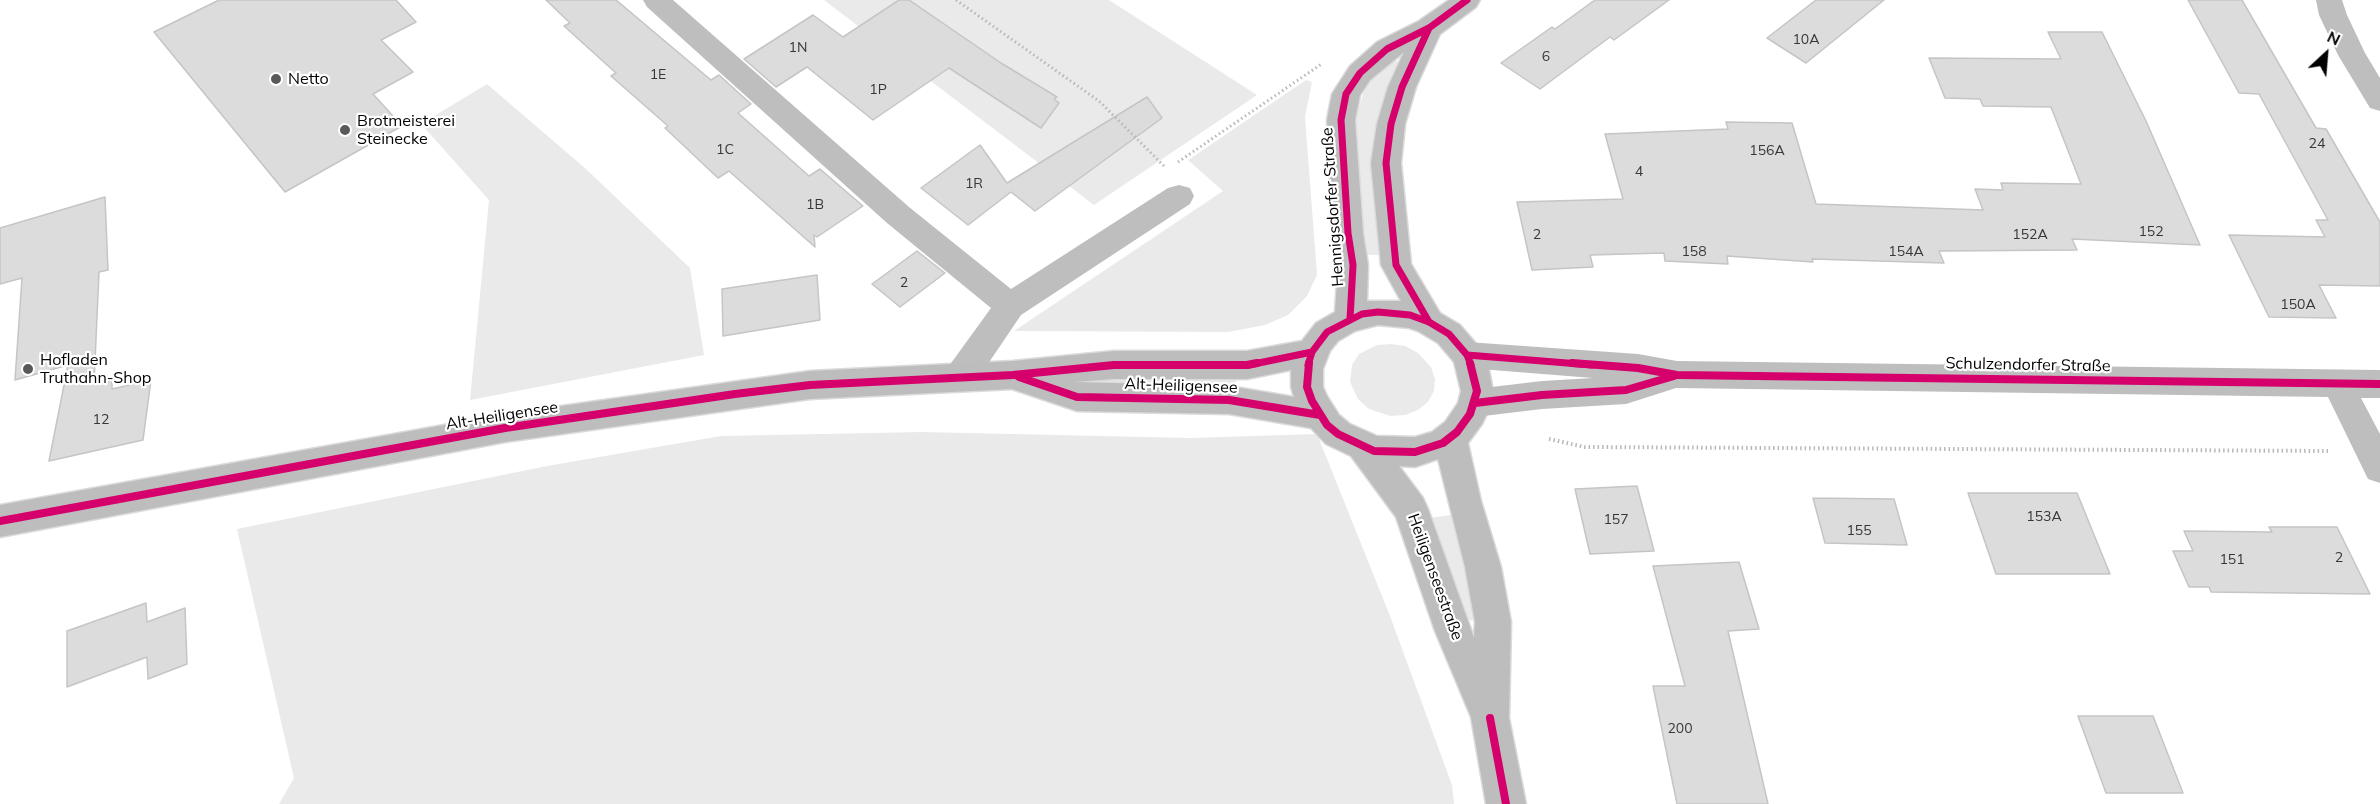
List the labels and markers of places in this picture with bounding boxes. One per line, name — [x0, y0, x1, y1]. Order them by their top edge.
place label: Netto — [288, 69, 329, 89]
marker: Netto — [269, 72, 283, 86]
place label: Brotmeisterei Steinecke — [357, 111, 455, 149]
marker: Brotmeisterei Steinecke — [338, 123, 352, 137]
place label: Hofladen Truthahn-Shop — [40, 350, 151, 388]
marker: Hofladen Truthahn-Shop — [21, 362, 35, 376]

